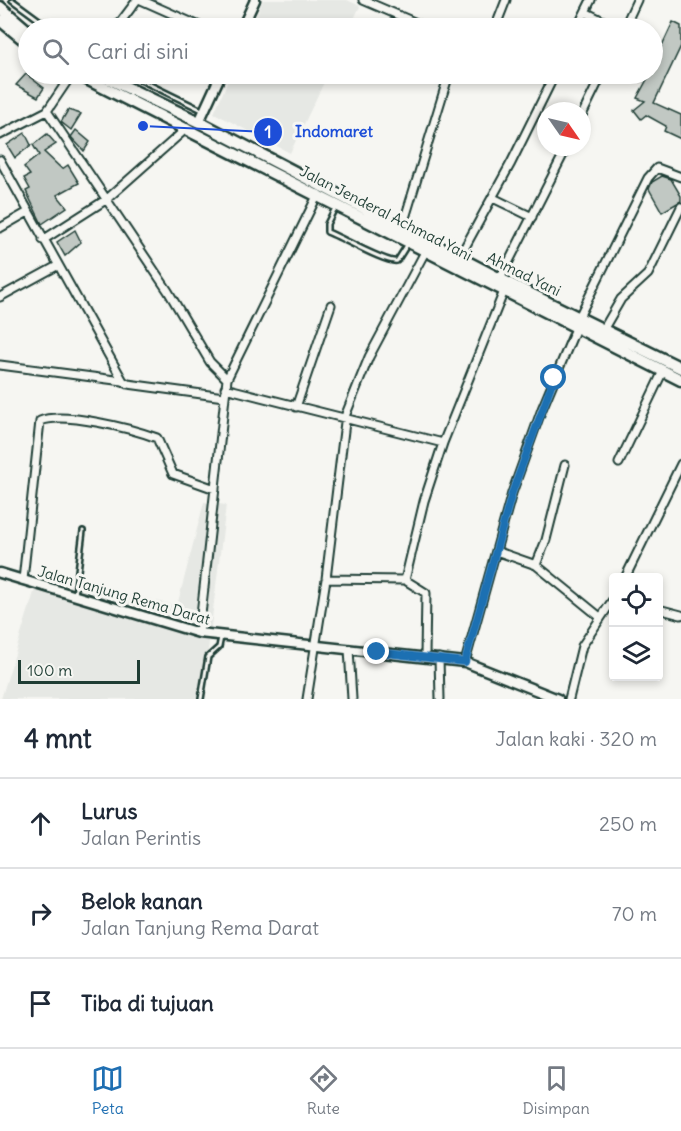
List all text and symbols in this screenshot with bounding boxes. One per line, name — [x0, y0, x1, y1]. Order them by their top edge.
search box — [18, 18, 663, 84]
icon: search — [39, 35, 72, 68]
text: Cari di sini — [87, 37, 189, 65]
north arrow — [537, 102, 591, 156]
callout: Indomaret — [253, 115, 385, 149]
text: 1 — [264, 120, 272, 143]
text: Indomaret — [295, 121, 373, 141]
street label: Jalan Jenderal Achmad Yani — [297, 161, 475, 265]
street label: Ahmad Yani — [484, 248, 564, 300]
route start — [540, 364, 566, 390]
street label: Jalan Tanjung Rema Darat — [36, 561, 212, 629]
map controls — [609, 573, 663, 681]
button: locate — [609, 573, 663, 627]
button: layers — [609, 627, 663, 681]
route end — [363, 638, 389, 664]
scale bar — [18, 657, 140, 684]
text: 100 m — [27, 660, 72, 680]
text: 4 mnt — [24, 722, 92, 755]
text: Jalan kaki · 320 m — [495, 726, 657, 751]
text: Lurus — [81, 797, 137, 825]
icon: ahead — [24, 807, 57, 840]
text: 250 m — [599, 811, 657, 836]
text: Jalan Perintis — [81, 825, 201, 850]
text: Belok kanan — [81, 887, 203, 915]
icon: right — [24, 897, 57, 930]
text: 70 m — [612, 901, 657, 926]
text: Jalan Tanjung Rema Darat — [81, 915, 319, 940]
icon: arrive — [24, 987, 57, 1020]
text: Tiba di tujuan — [81, 989, 214, 1017]
tab: Peta — [91, 1062, 124, 1118]
tab: Rute — [307, 1062, 340, 1118]
tab: Disimpan — [522, 1062, 590, 1118]

